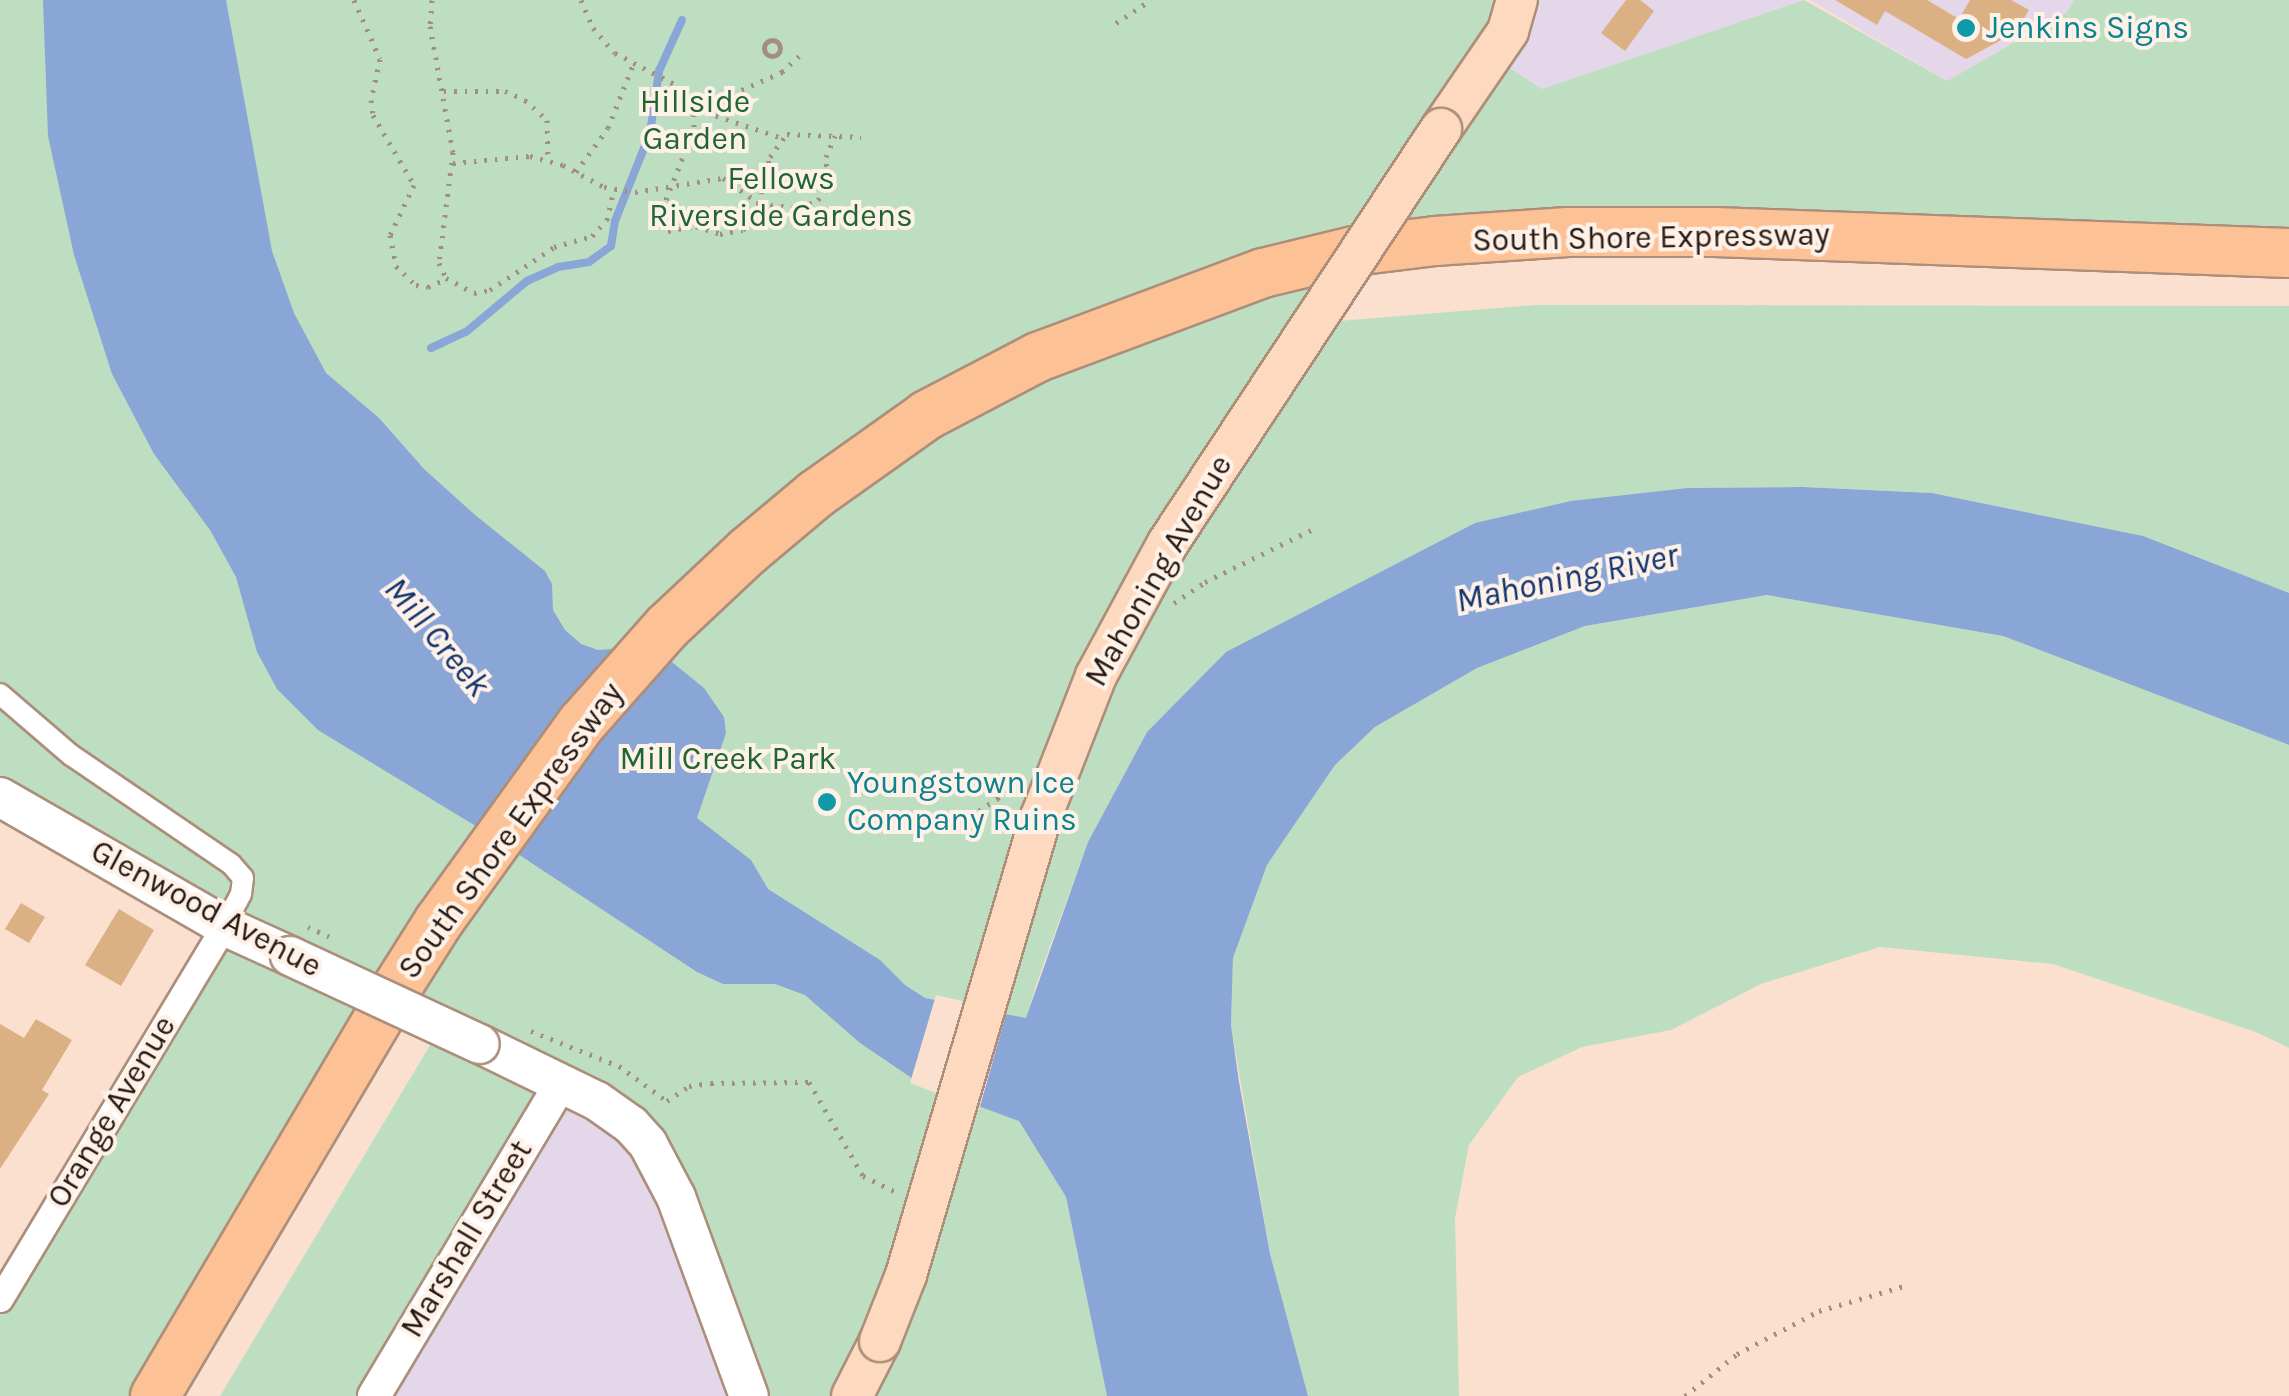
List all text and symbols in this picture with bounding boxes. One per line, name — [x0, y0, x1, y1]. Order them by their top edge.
place label: Jenkins Signs — [1986, 9, 2189, 47]
marker: Jenkins Signs — [1955, 17, 1977, 39]
park label: Hillside Garden — [640, 84, 750, 159]
park label: Fellows Riverside Gardens — [649, 161, 913, 236]
street label: South Shore Expressway — [1472, 216, 1830, 260]
street label: Mahoning Avenue — [1077, 449, 1241, 693]
water label: Mahoning River — [1452, 534, 1682, 622]
water label: Mill Creek — [375, 569, 499, 705]
street label: South Shore Expressway — [390, 675, 632, 987]
park label: Mill Creek Park — [620, 740, 836, 778]
place label: Youngstown Ice Company Ruins — [847, 765, 1077, 840]
marker: Youngstown Ice Company Ruins — [816, 791, 838, 813]
street label: Glenwood Avenue — [84, 832, 328, 986]
street label: Orange Avenue — [40, 1009, 184, 1215]
street label: Marshall Street — [393, 1133, 541, 1345]

